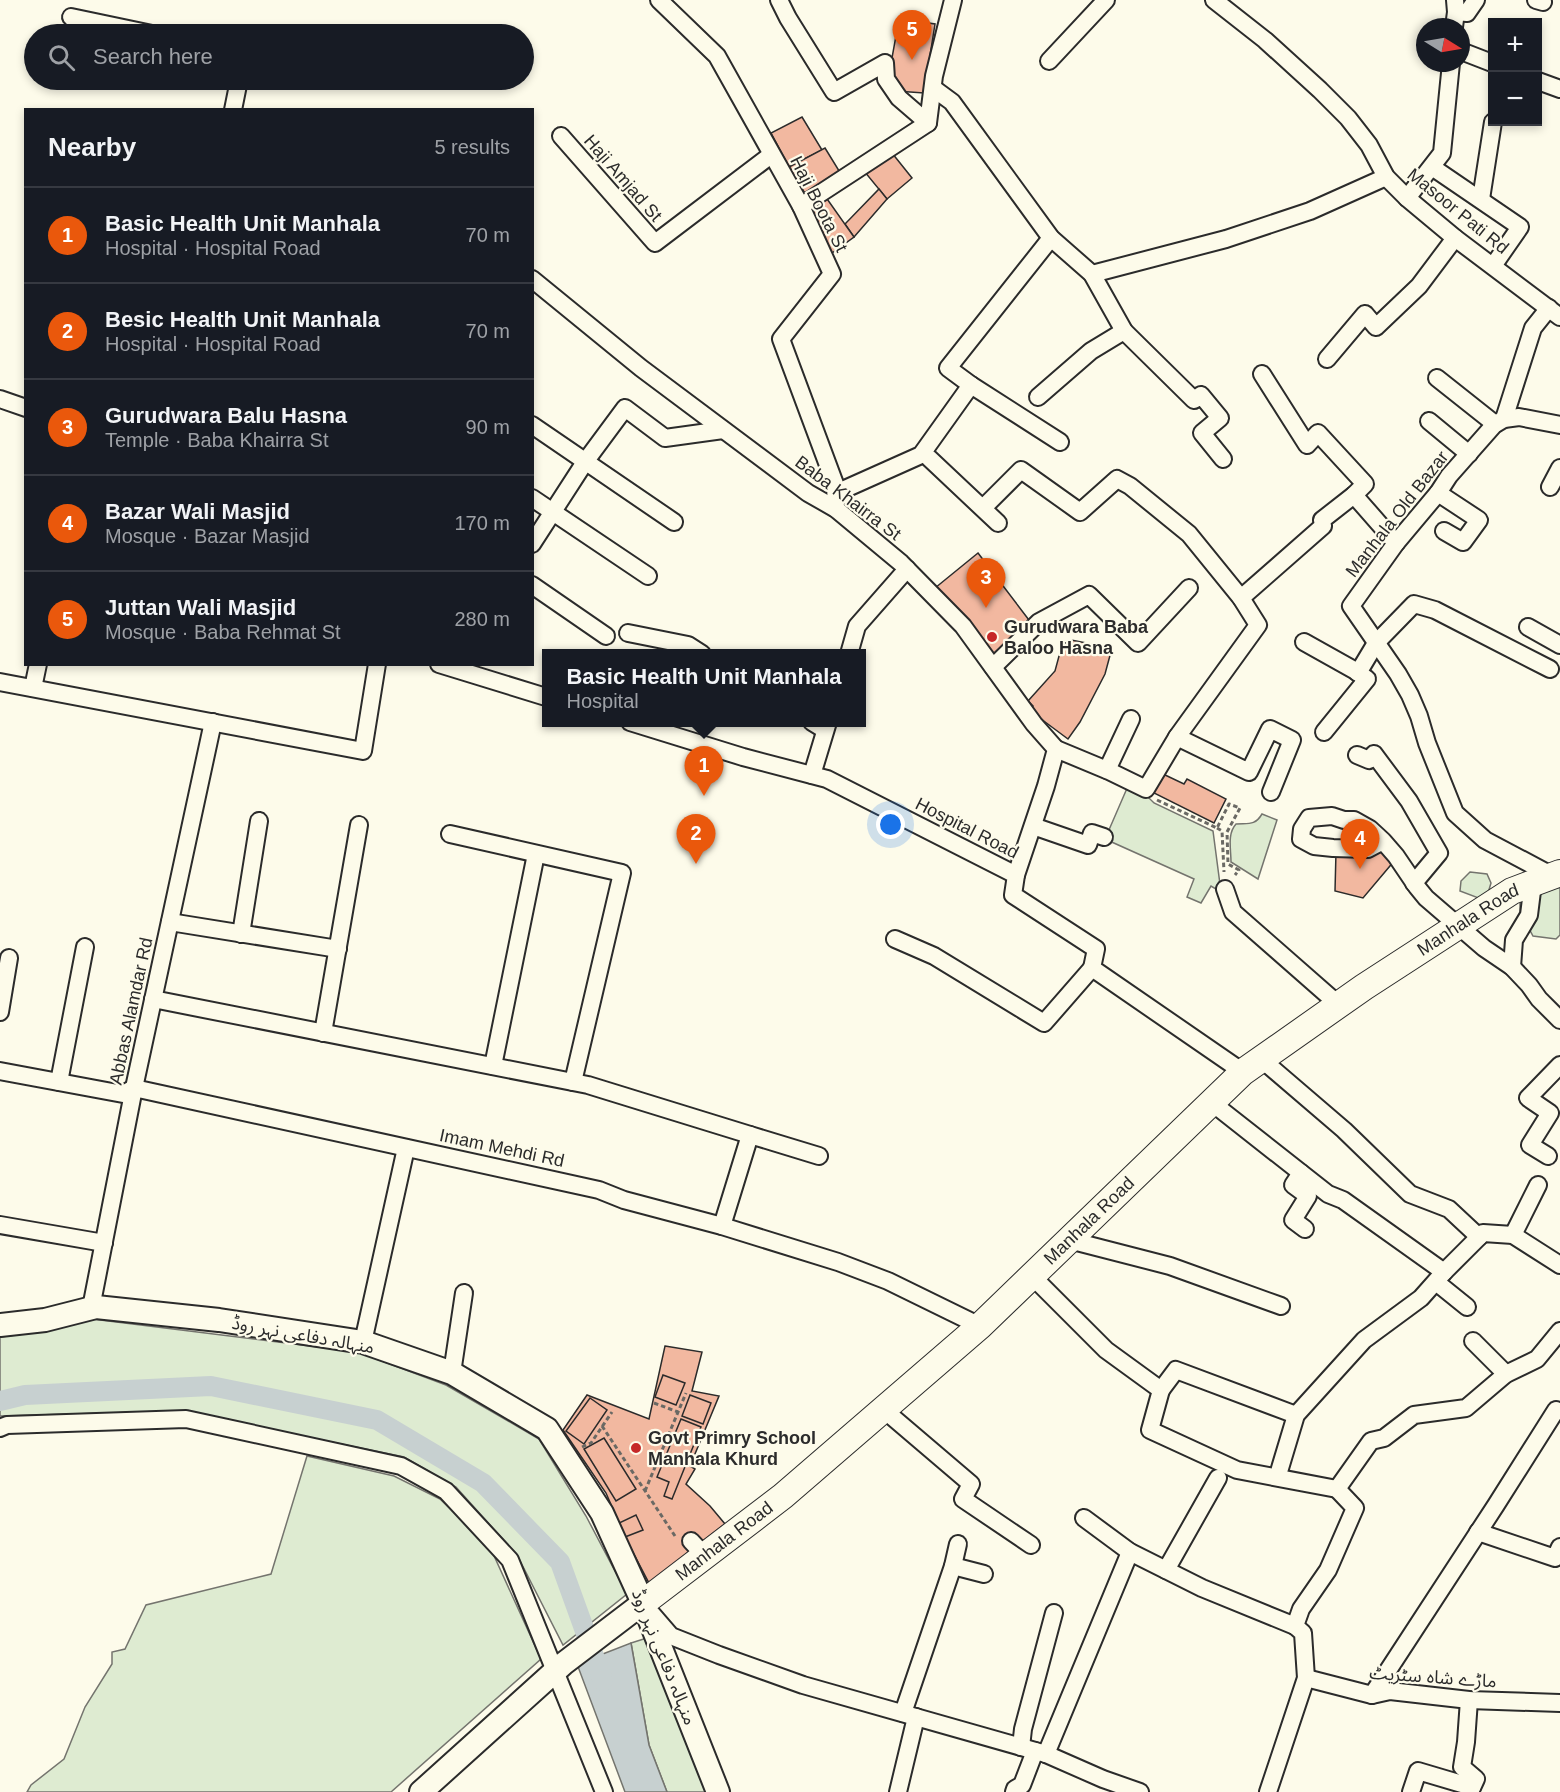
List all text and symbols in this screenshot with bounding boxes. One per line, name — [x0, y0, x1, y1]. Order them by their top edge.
pin: 5 — [892, 10, 932, 60]
north arrow — [1416, 18, 1470, 72]
map controls — [1488, 18, 1542, 126]
button: + — [1488, 18, 1542, 72]
search box — [24, 24, 534, 90]
icon: search — [45, 41, 78, 74]
text: Search here — [93, 44, 213, 69]
button: − — [1488, 72, 1542, 126]
street label: Haji Amjad St — [580, 131, 666, 225]
text: Nearby — [48, 132, 136, 162]
text: 5 results — [434, 136, 510, 158]
street label: Haji Boota St — [786, 153, 852, 255]
street label: Masoor Pati Rd — [1403, 164, 1513, 258]
text: Basic Health Unit Manhala — [105, 211, 380, 236]
text: 1 — [62, 224, 73, 246]
text: 70 m — [466, 224, 510, 246]
text: Hospital · Hospital Road — [105, 237, 321, 259]
text: Besic Health Unit Manhala — [105, 307, 380, 332]
text: 2 — [62, 320, 73, 342]
text: 70 m — [466, 320, 510, 342]
text: Hospital · Hospital Road — [105, 333, 321, 355]
text: Gurudwara Balu Hasna — [105, 403, 347, 428]
text: 3 — [62, 416, 73, 438]
text: 90 m — [466, 416, 510, 438]
text: Temple · Baba Khairra St — [105, 429, 328, 451]
street label: Manhala Old Bazar — [1342, 447, 1452, 581]
street label: Baba Khairra St — [791, 452, 905, 544]
text: Bazar Wali Masjid — [105, 499, 290, 524]
text: 4 — [62, 512, 73, 534]
text: 170 m — [454, 512, 510, 534]
text: Mosque · Bazar Masjid — [105, 525, 310, 547]
pin: 3 — [966, 558, 1006, 608]
text: Juttan Wali Masjid — [105, 595, 296, 620]
text: 5 — [62, 608, 73, 630]
text: 280 m — [454, 608, 510, 630]
place label: Gurudwara Baba Baloo Hasna — [1004, 617, 1149, 658]
text: Mosque · Baba Rehmat St — [105, 621, 341, 643]
marker: Gurudwara Baba Baloo Hasna — [985, 630, 999, 644]
popup — [542, 649, 866, 727]
text: Basic Health Unit Manhala — [566, 664, 842, 689]
text: Hospital — [566, 690, 639, 712]
pin: 1 — [684, 746, 724, 796]
street label: Hospital Road — [912, 793, 1022, 863]
your location — [876, 810, 905, 839]
pin: 2 — [676, 814, 716, 864]
pin: 4 — [1340, 820, 1380, 869]
street label: Manhala Road — [1414, 879, 1521, 960]
street label: Abbas Alamdar Rd — [106, 936, 156, 1086]
street label: Imam Mehdi Rd — [438, 1125, 566, 1171]
street label: Manhala Road — [1040, 1173, 1138, 1269]
street label: منہالہ دفاعی نہر روڈ — [230, 1313, 376, 1358]
place label: Govt Primry School Manhala Khurd — [648, 1428, 816, 1469]
marker: Govt Primry School Manhala Khurd — [629, 1441, 643, 1455]
street label: Manhala Road — [671, 1498, 777, 1585]
street label: منہالہ دفاعی نہر روڈ — [627, 1586, 700, 1728]
street label: ماڑے شاہ سٹریٹ — [1369, 1663, 1497, 1692]

